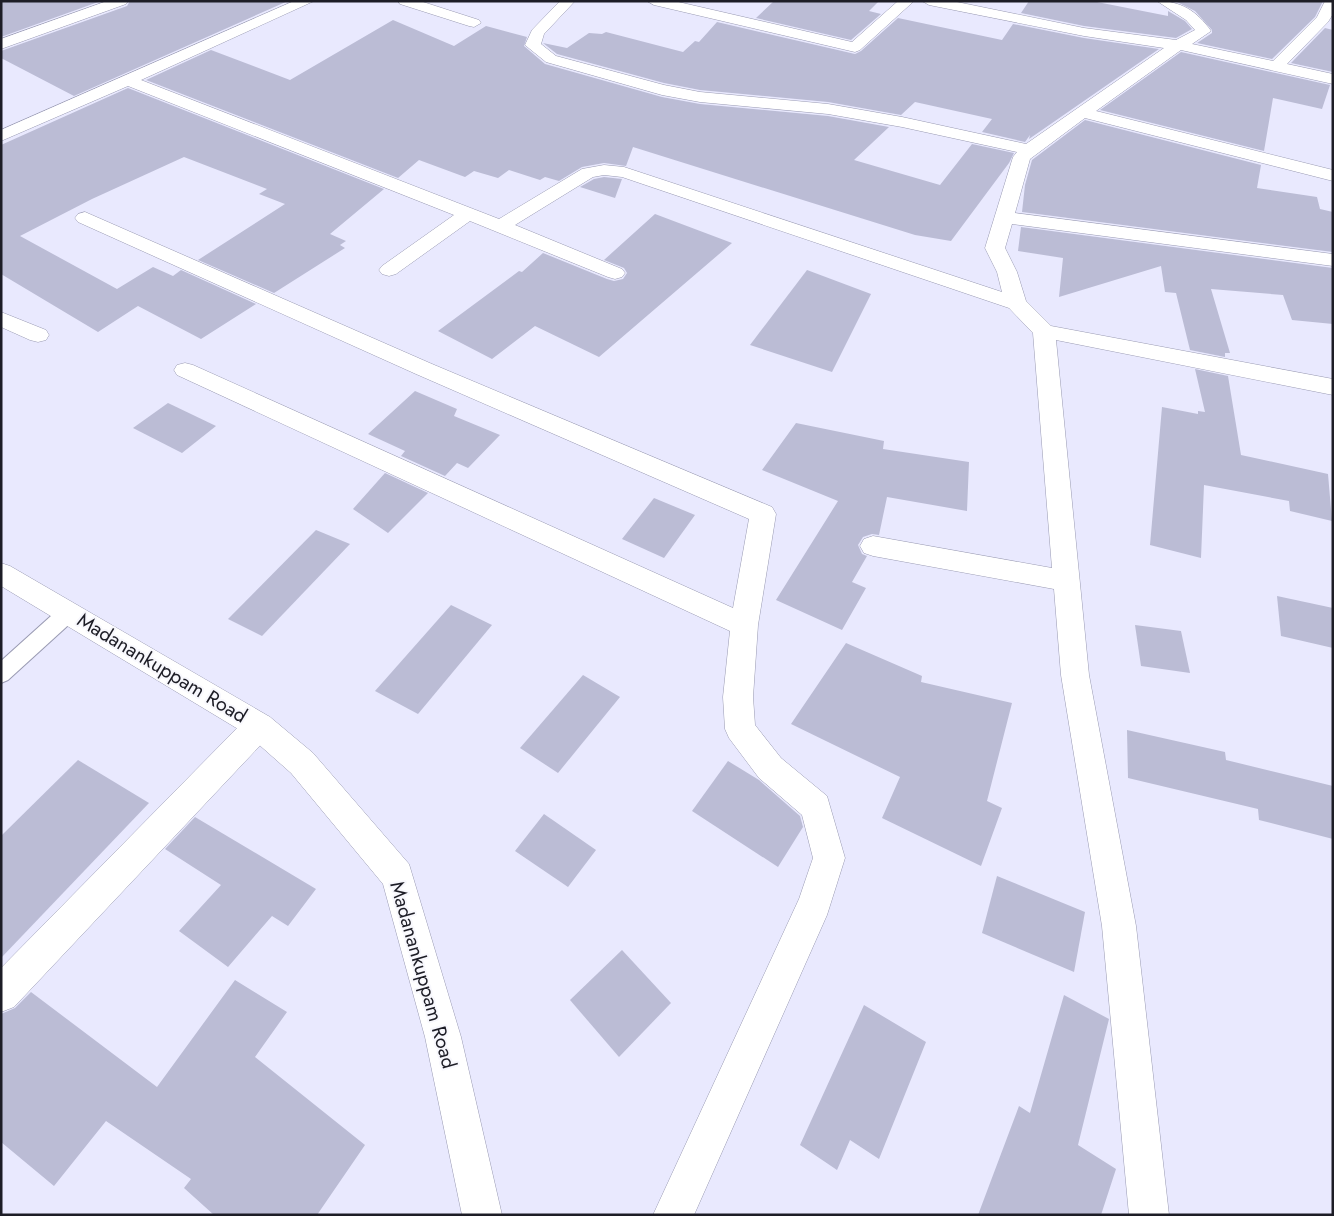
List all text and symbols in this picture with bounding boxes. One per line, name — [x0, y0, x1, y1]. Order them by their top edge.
street label: Madanankuppam Road — [72, 606, 252, 730]
street label: Madanankuppam Road — [382, 878, 464, 1072]

